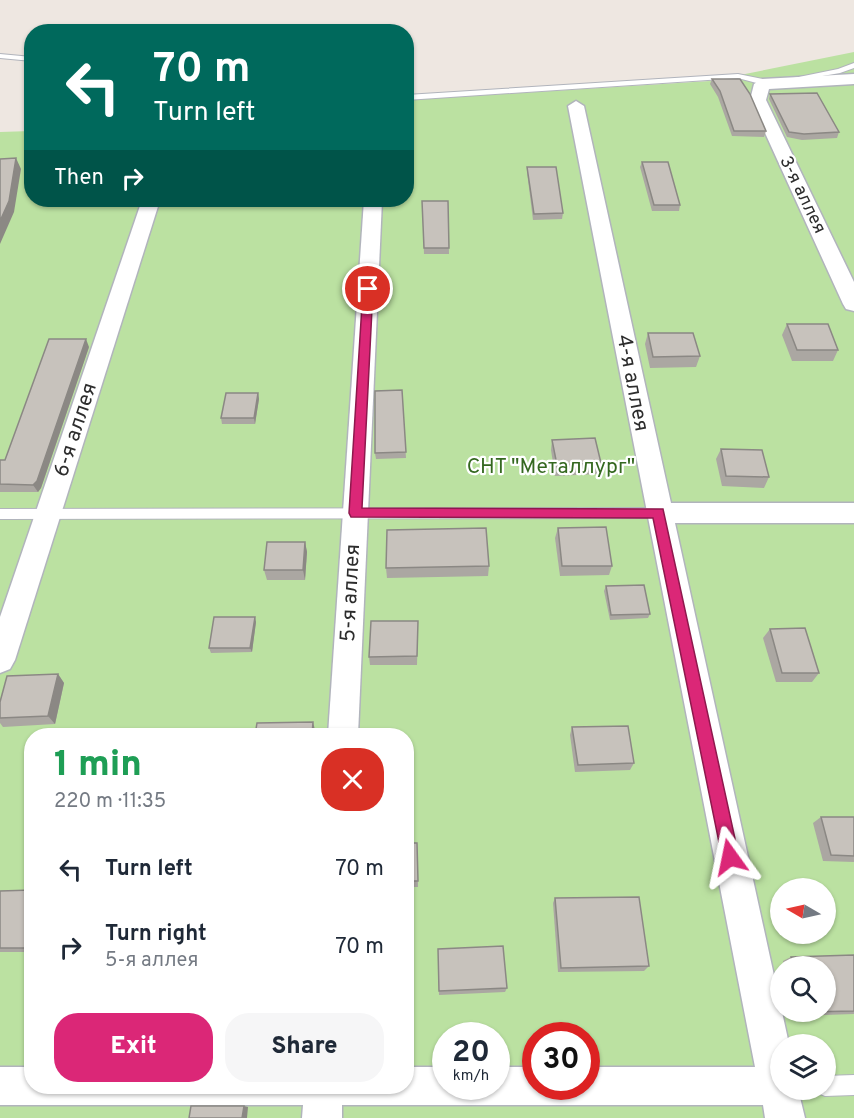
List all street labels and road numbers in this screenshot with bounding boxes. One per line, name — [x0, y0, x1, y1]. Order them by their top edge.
street label: 3-я аллея — [773, 152, 831, 238]
street label: 4-я аллея — [609, 332, 655, 434]
street label: 6-я аллея — [48, 379, 104, 481]
street label: 5-я аллея — [335, 543, 367, 643]

